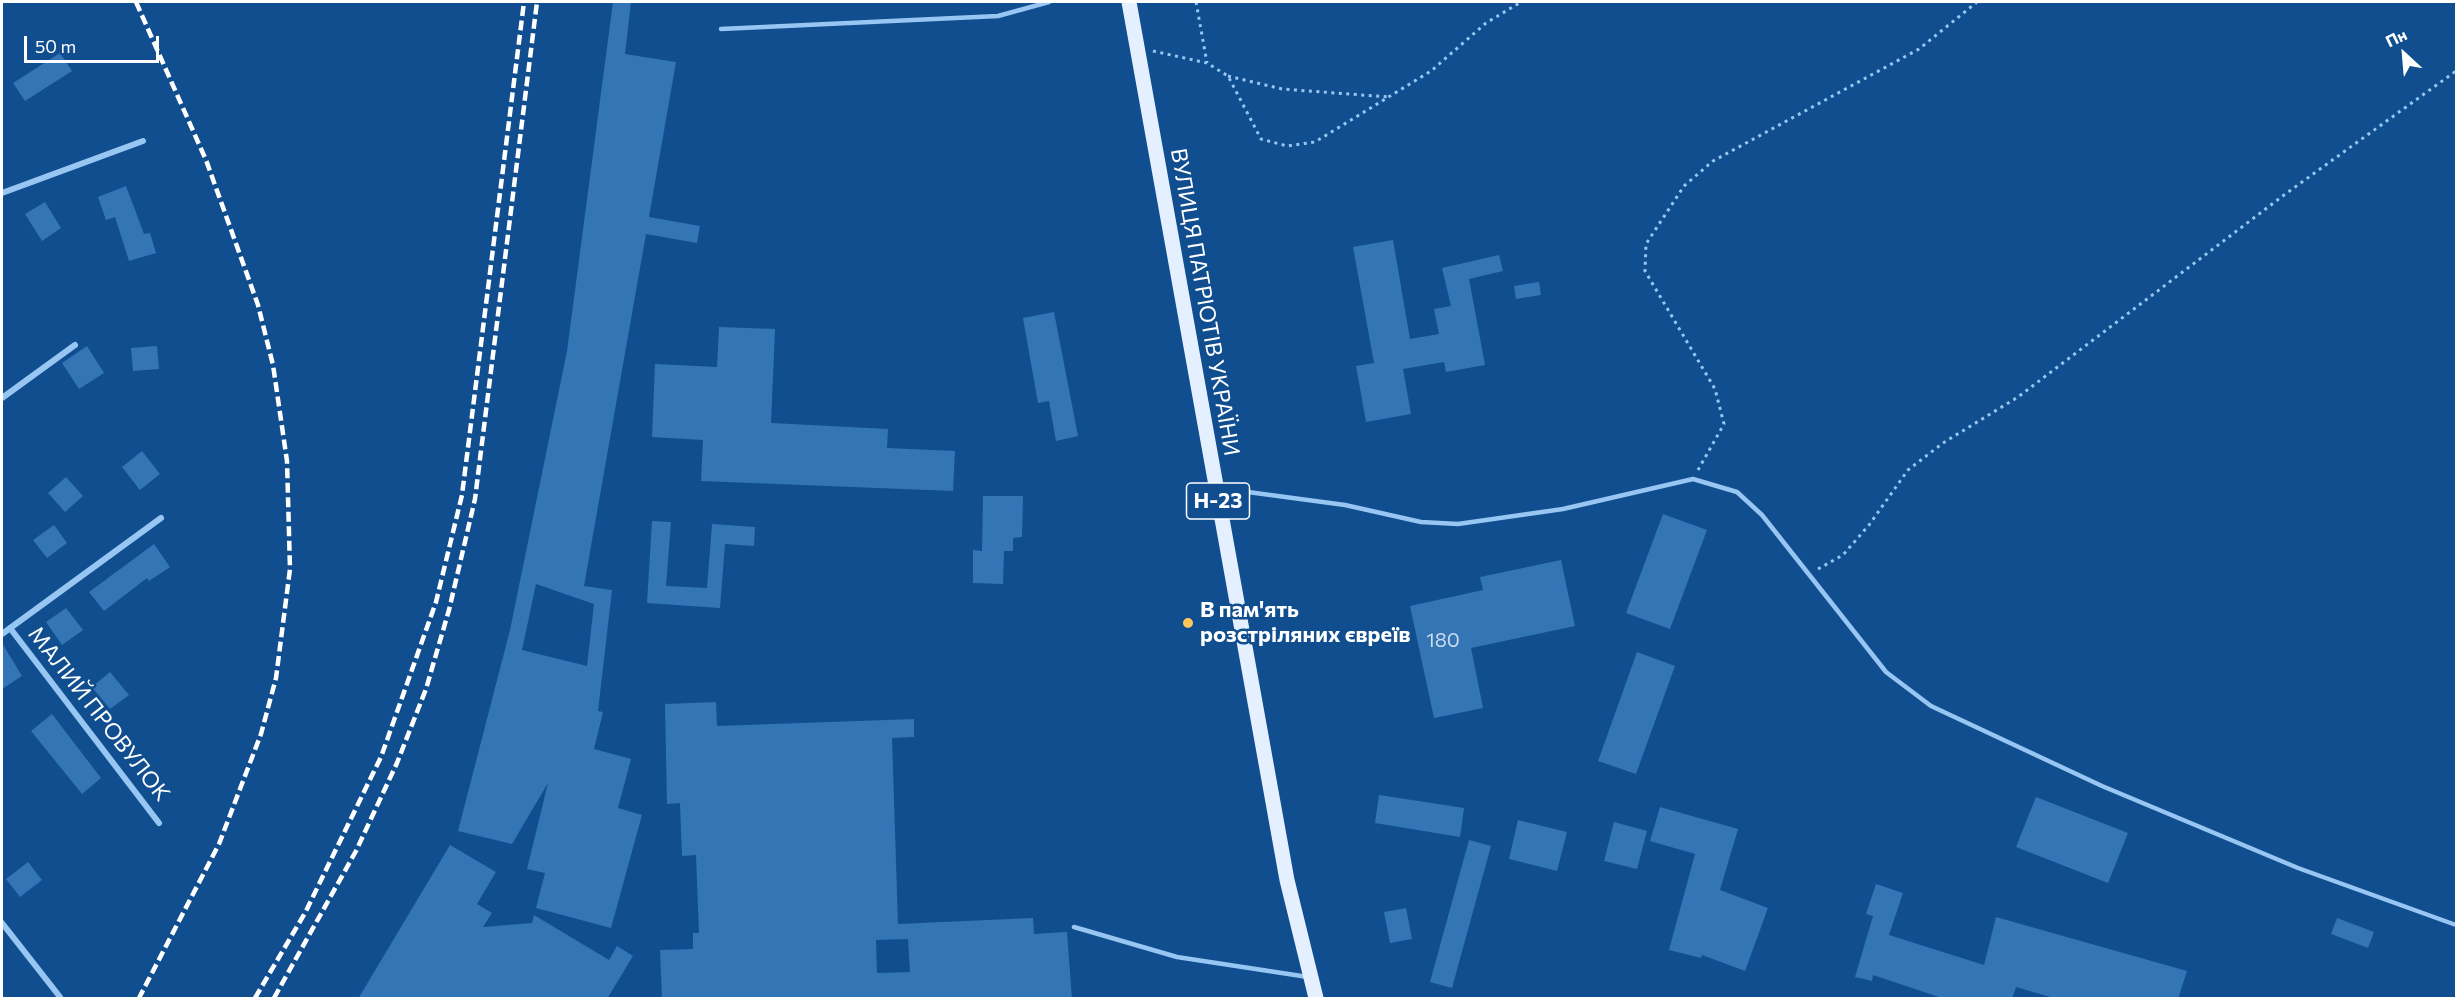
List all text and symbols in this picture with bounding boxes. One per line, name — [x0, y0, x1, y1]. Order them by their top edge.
scale bar — [27, 24, 162, 62]
north arrow — [2374, 24, 2434, 84]
text: Пн — [2382, 24, 2410, 51]
text: 50 m — [35, 35, 76, 57]
street label: ВУЛИЦЯ ПАТРІОТІВ УКРАЇНИ — [1165, 146, 1245, 458]
road number: Н-23 — [1186, 483, 1250, 519]
place label: В пам'ять розстріляних євреїв — [1200, 597, 1411, 648]
marker: В пам'ять розстріляних євреїв — [1181, 616, 1195, 630]
street label: МАЛИЙ ПРОВУЛОК — [23, 621, 175, 807]
house number: 180 — [1426, 628, 1460, 652]

